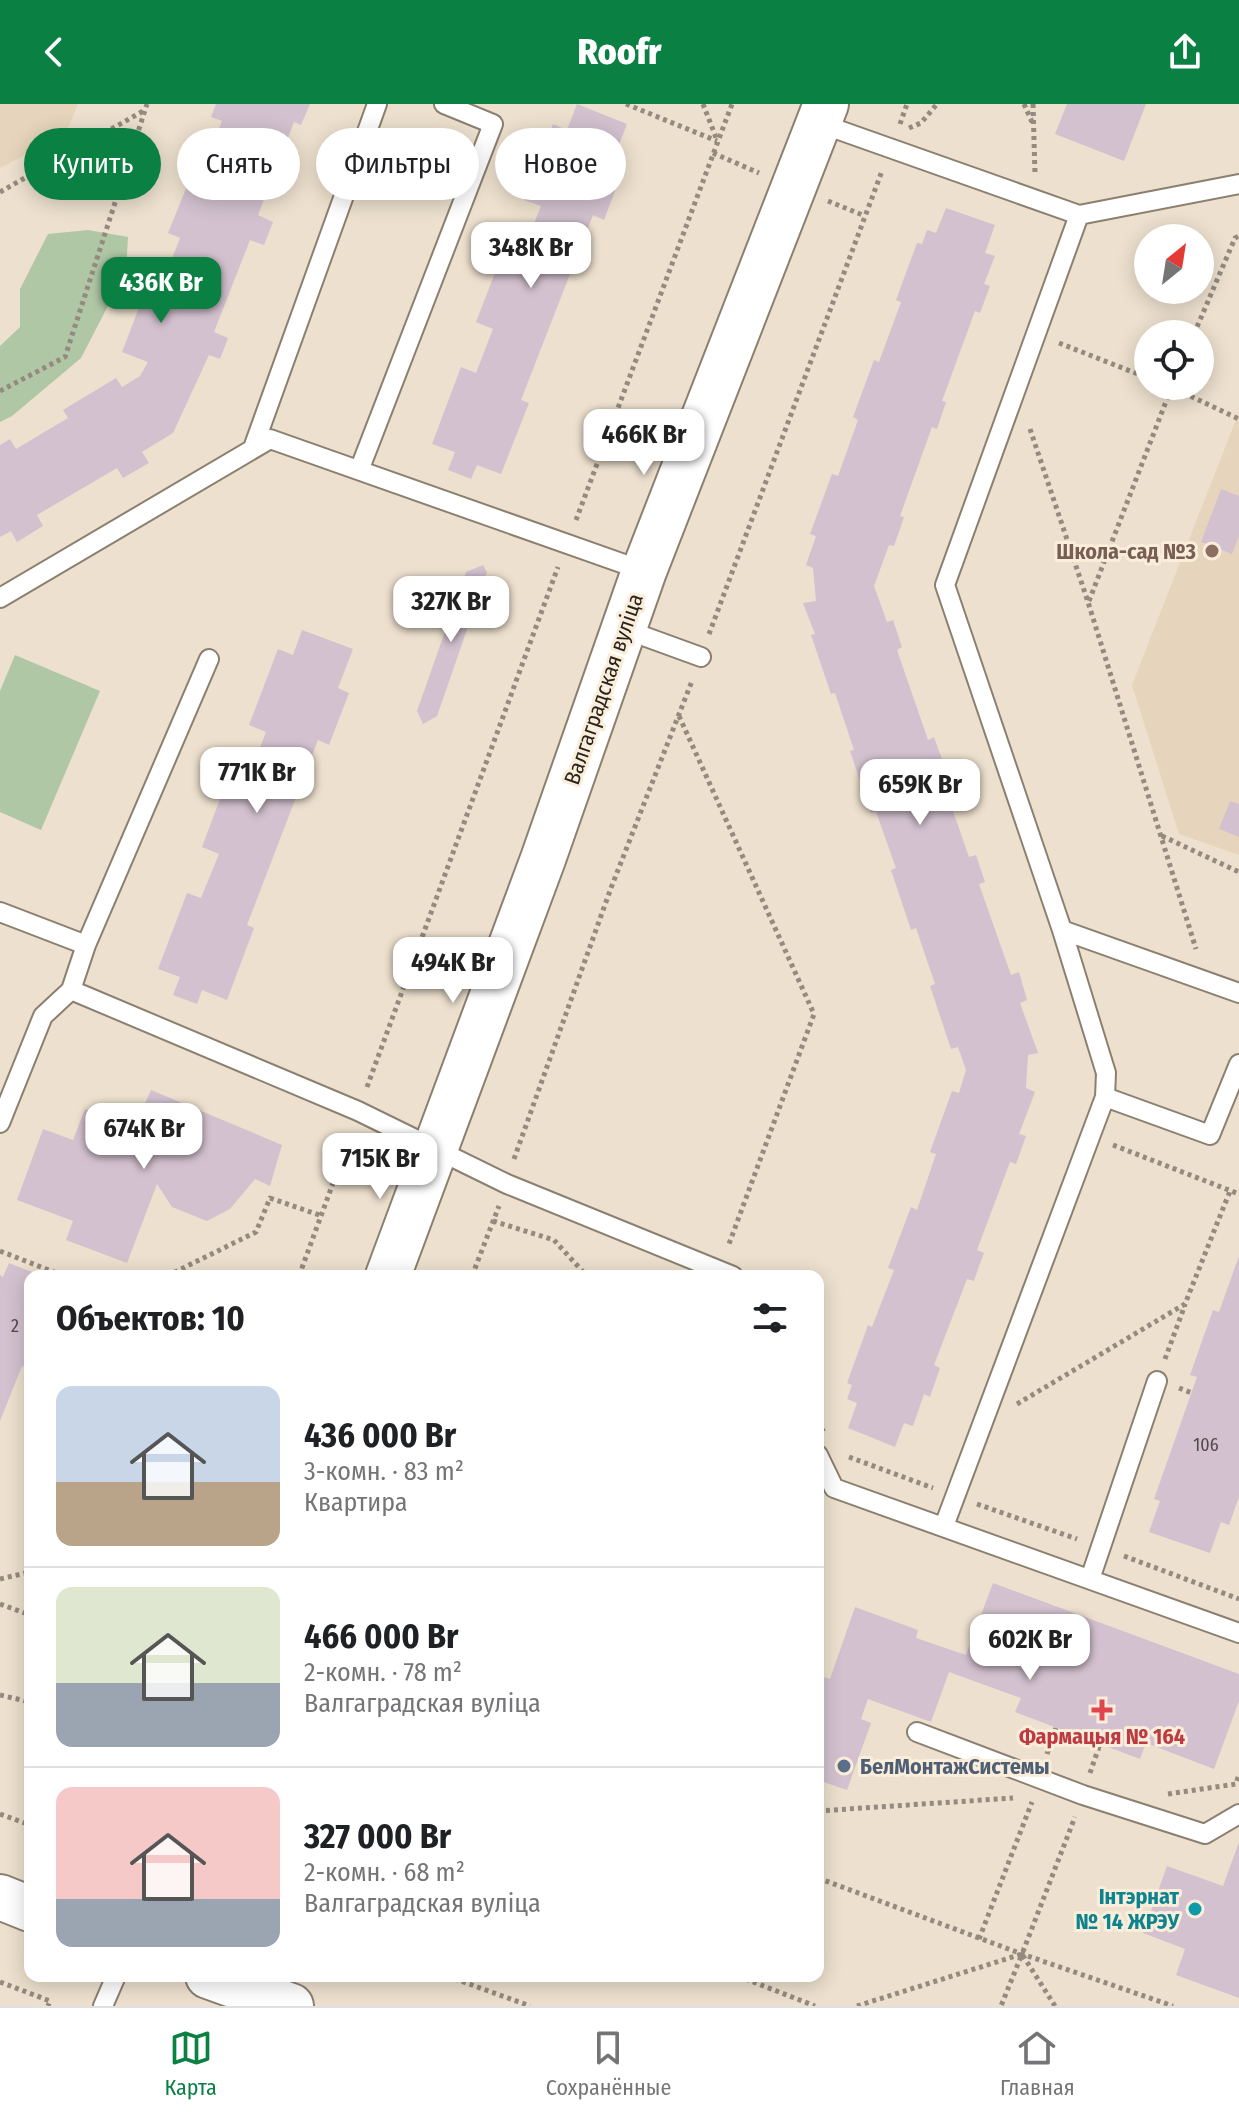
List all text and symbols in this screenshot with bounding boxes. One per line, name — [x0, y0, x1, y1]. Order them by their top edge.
icon: back — [32, 30, 76, 74]
text: Roofr — [578, 30, 661, 74]
icon: share — [1163, 30, 1207, 74]
chip: Купить — [24, 128, 161, 200]
chip: Снять — [177, 128, 300, 200]
chip: Фильтры — [316, 128, 479, 200]
chip: Новое — [495, 128, 626, 200]
pin: 348K Br — [457, 222, 605, 290]
north arrow — [1134, 224, 1214, 304]
map controls — [1134, 224, 1214, 400]
text: 348K Br — [489, 232, 573, 263]
pin: 436K Br — [87, 257, 235, 325]
text: 436K Br — [119, 267, 203, 298]
button: locate — [1134, 320, 1214, 400]
pin: 466K Br — [570, 409, 718, 477]
text: 466K Br — [601, 419, 687, 450]
place label: Школа-сад №3 — [1056, 538, 1196, 565]
marker: Школа-сад №3 — [1203, 542, 1221, 560]
pin: 327K Br — [377, 576, 525, 644]
text: 327K Br — [411, 586, 491, 617]
street label: Валгаградская вуліца — [558, 590, 649, 788]
pin: 771K Br — [183, 747, 331, 815]
text: 771K Br — [218, 757, 296, 788]
pin: 659K Br — [846, 759, 994, 827]
text: 659K Br — [878, 769, 962, 800]
pin: 494K Br — [379, 937, 527, 1005]
text: 494K Br — [411, 947, 495, 978]
pin: 674K Br — [70, 1103, 218, 1171]
text: 674K Br — [103, 1113, 185, 1144]
pin: 715K Br — [306, 1133, 454, 1201]
text: 715K Br — [340, 1143, 420, 1174]
icon: filters — [748, 1296, 792, 1340]
text: Объектов: 10 — [56, 1298, 245, 1339]
house number: 2 — [11, 1315, 19, 1337]
text: 436 000 Br — [304, 1415, 456, 1456]
icon: home — [120, 1418, 216, 1514]
house number: 106 — [1193, 1434, 1219, 1456]
text: 3-комн. · 83 m² — [304, 1456, 464, 1487]
text: Квартира — [304, 1487, 408, 1518]
pin: 602K Br — [956, 1614, 1104, 1682]
text: 466 000 Br — [304, 1616, 458, 1657]
icon: home — [120, 1619, 216, 1715]
text: 602K Br — [988, 1624, 1072, 1655]
text: 2-комн. · 78 m² — [304, 1657, 462, 1688]
text: Валгаградская вуліца — [304, 1688, 541, 1719]
marker: Фармацыя № 164 — [1093, 1701, 1111, 1719]
place label: Фармацыя № 164 — [1019, 1723, 1185, 1750]
place label: БелМонтажСистемы — [860, 1753, 1050, 1780]
marker: БелМонтажСистемы — [835, 1757, 853, 1775]
text: 327 000 Br — [304, 1816, 451, 1857]
icon: home — [120, 1819, 216, 1915]
text: 2-комн. · 68 m² — [304, 1857, 465, 1888]
place label: Інтэрнат № 14 ЖРЭУ — [1075, 1883, 1180, 1935]
text: Валгаградская вуліца — [304, 1888, 541, 1919]
marker: Інтэрнат № 14 ЖРЭУ — [1186, 1900, 1204, 1918]
tab: Карта — [164, 2026, 217, 2101]
tab: Сохранённые — [546, 2026, 671, 2101]
tab: Главная — [1000, 2026, 1075, 2101]

